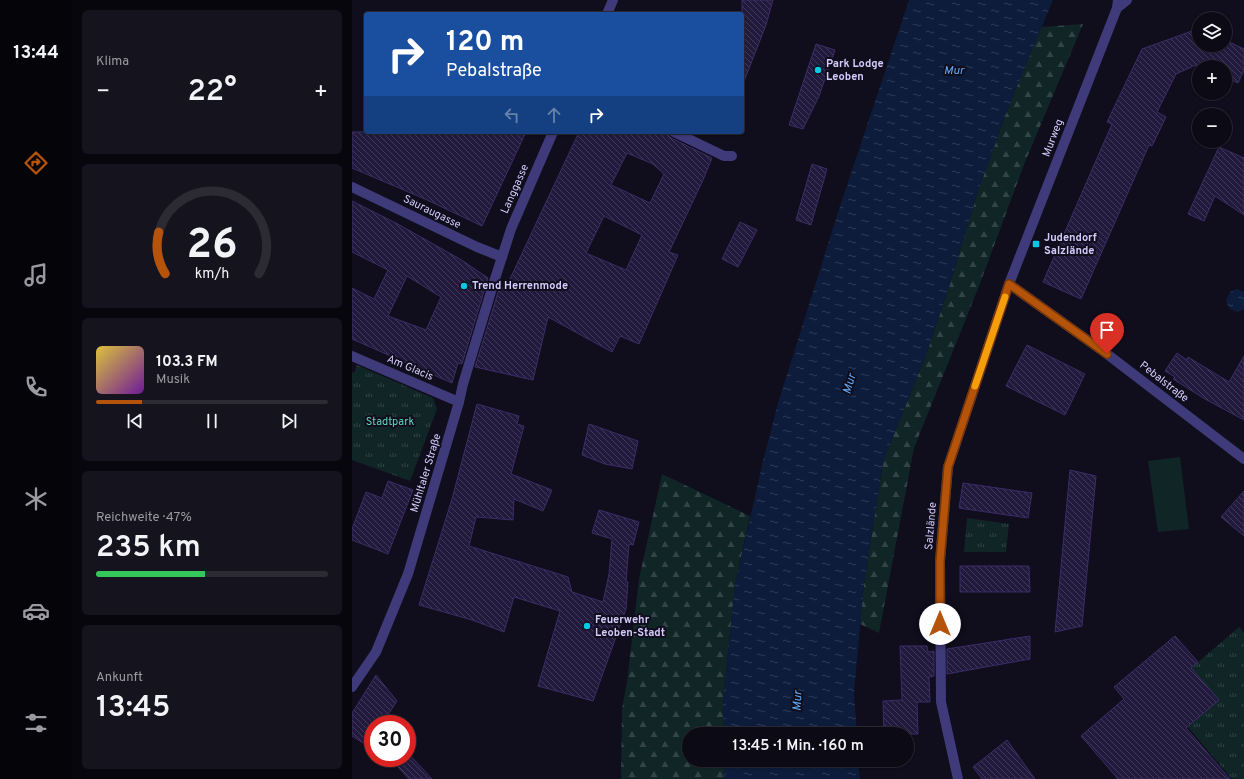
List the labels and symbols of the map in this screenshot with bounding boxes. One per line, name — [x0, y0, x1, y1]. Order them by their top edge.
place label: Park Lodge Leoben — [826, 57, 884, 84]
water label: Mur — [944, 63, 966, 79]
marker: Park Lodge Leoben — [813, 65, 823, 75]
street label: Murweg — [1039, 117, 1067, 159]
street label: Langgasse — [498, 162, 532, 216]
street label: Sauraugasse — [401, 192, 463, 232]
place label: Judendorf Salzlände — [1044, 231, 1097, 258]
marker: Judendorf Salzlände — [1031, 239, 1041, 249]
place label: Trend Herrenmode — [472, 279, 568, 293]
marker: Trend Herrenmode — [459, 281, 469, 291]
pin — [1090, 313, 1124, 354]
street label: Am Glacis — [385, 352, 435, 384]
street label: Pebalstraße — [1137, 358, 1191, 406]
water label: Mur — [839, 371, 861, 396]
park label: Stadtpark — [366, 415, 415, 429]
street label: Mühltaler Straße — [407, 432, 445, 514]
street label: Salzlände — [922, 501, 940, 550]
position arrow — [919, 603, 961, 645]
place label: Feuerwehr Leoben-Stadt — [595, 613, 665, 640]
marker: Feuerwehr Leoben-Stadt — [582, 621, 592, 631]
water label: Mur — [789, 689, 807, 712]
speed limit sign: 30 — [364, 715, 416, 767]

